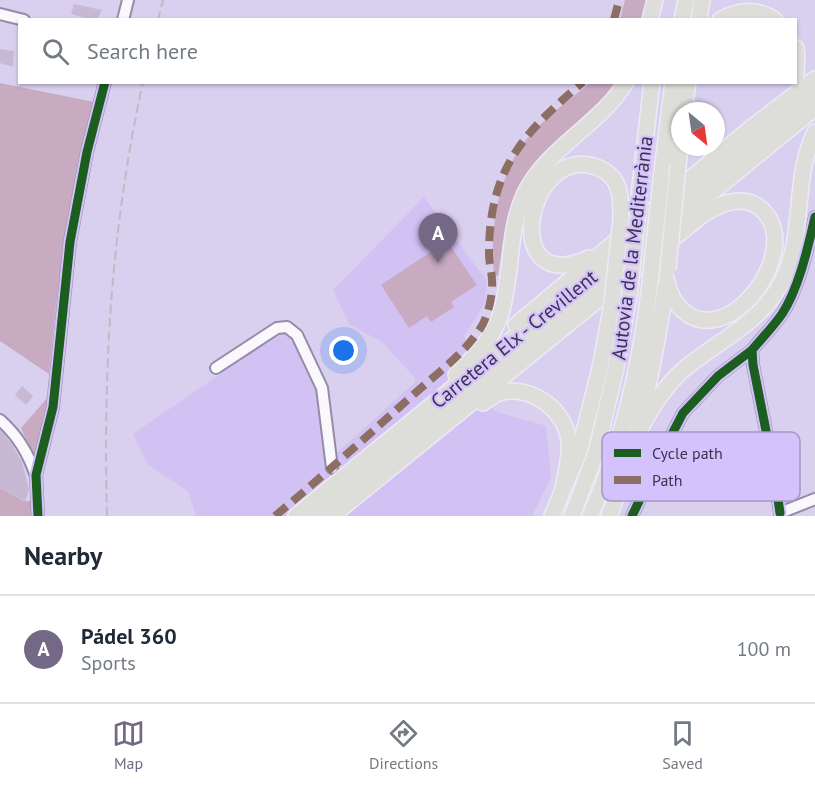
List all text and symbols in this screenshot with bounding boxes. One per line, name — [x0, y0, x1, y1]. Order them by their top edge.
search box — [18, 18, 797, 84]
icon: search — [39, 35, 72, 68]
text: Search here — [87, 37, 198, 65]
north arrow — [671, 102, 725, 156]
street label: Autovia de la Mediterrània — [605, 134, 659, 362]
pin: A — [418, 214, 458, 263]
street label: Carretera Elx - Crevillent — [426, 264, 603, 414]
your location — [329, 336, 358, 365]
legend — [602, 432, 800, 501]
text: Cycle path — [652, 443, 723, 463]
text: Path — [652, 470, 683, 490]
text: Nearby — [24, 539, 102, 572]
text: Pádel 360 — [81, 622, 177, 650]
text: A — [37, 636, 50, 662]
text: 100 m — [737, 636, 791, 662]
text: Sports — [81, 650, 136, 676]
tab: Map — [112, 717, 145, 773]
tab: Directions — [369, 717, 438, 773]
tab: Saved — [662, 717, 703, 773]

